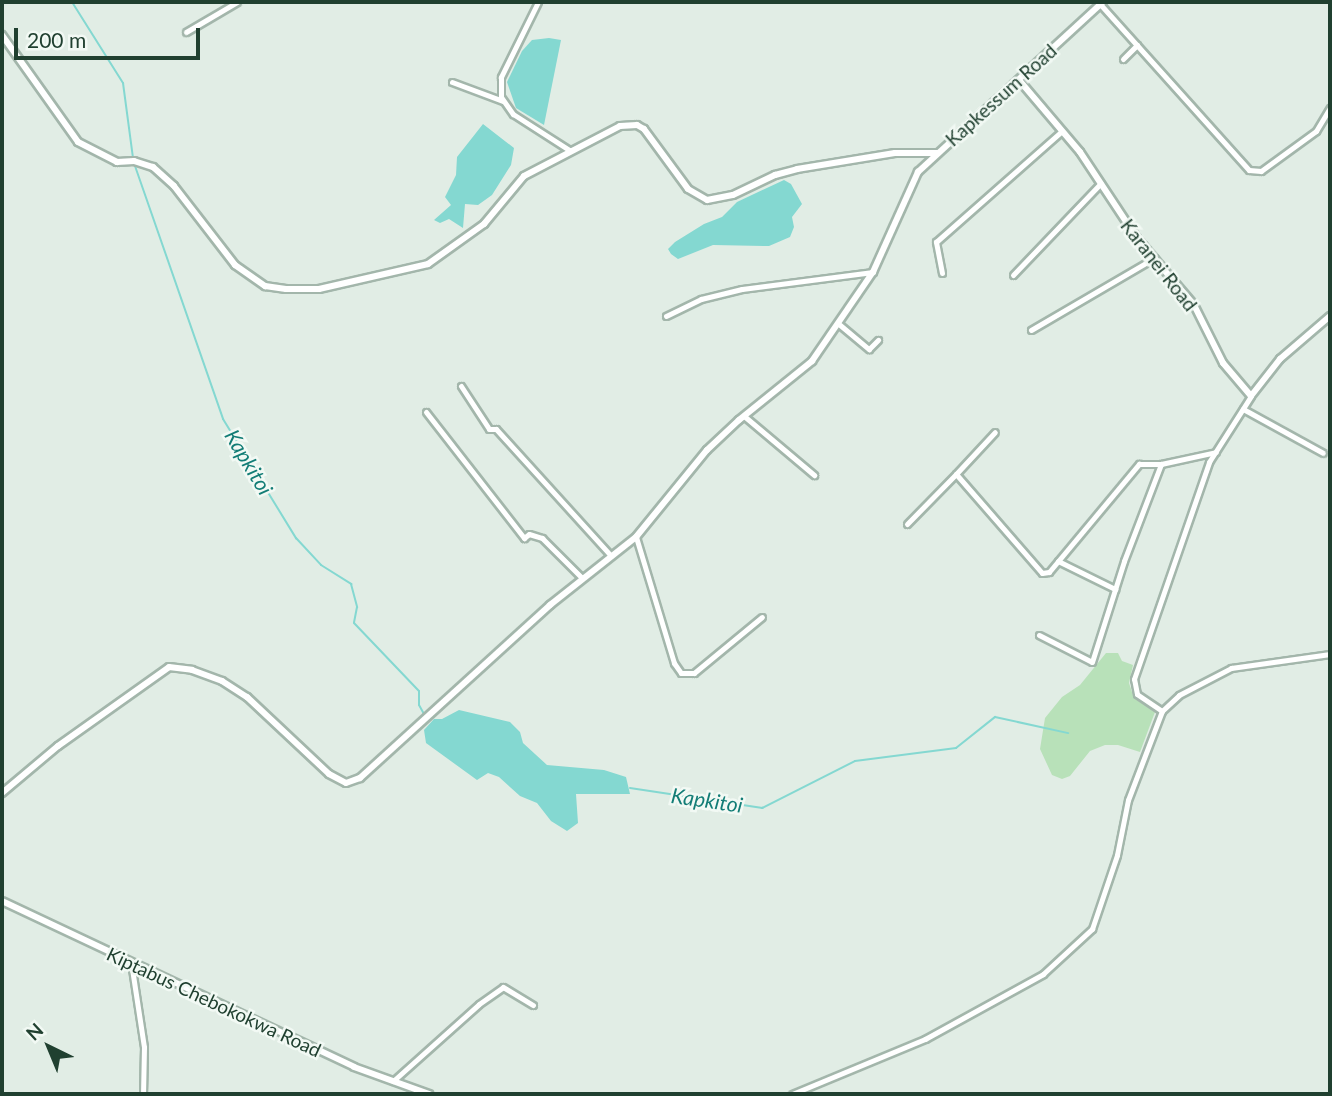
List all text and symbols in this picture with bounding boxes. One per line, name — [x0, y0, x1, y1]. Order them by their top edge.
scale bar — [18, 14, 203, 58]
text: 200 m — [27, 27, 86, 52]
street label: Kapkessum Road — [941, 39, 1061, 151]
street label: Karanei Road — [1116, 214, 1202, 316]
water label: Kapkitoi — [220, 425, 278, 499]
water label: Kapkitoi — [670, 783, 744, 817]
street label: Kiptabus Chebokokwa Road — [103, 942, 325, 1062]
north arrow — [14, 1012, 84, 1082]
text: N — [21, 1018, 48, 1045]

